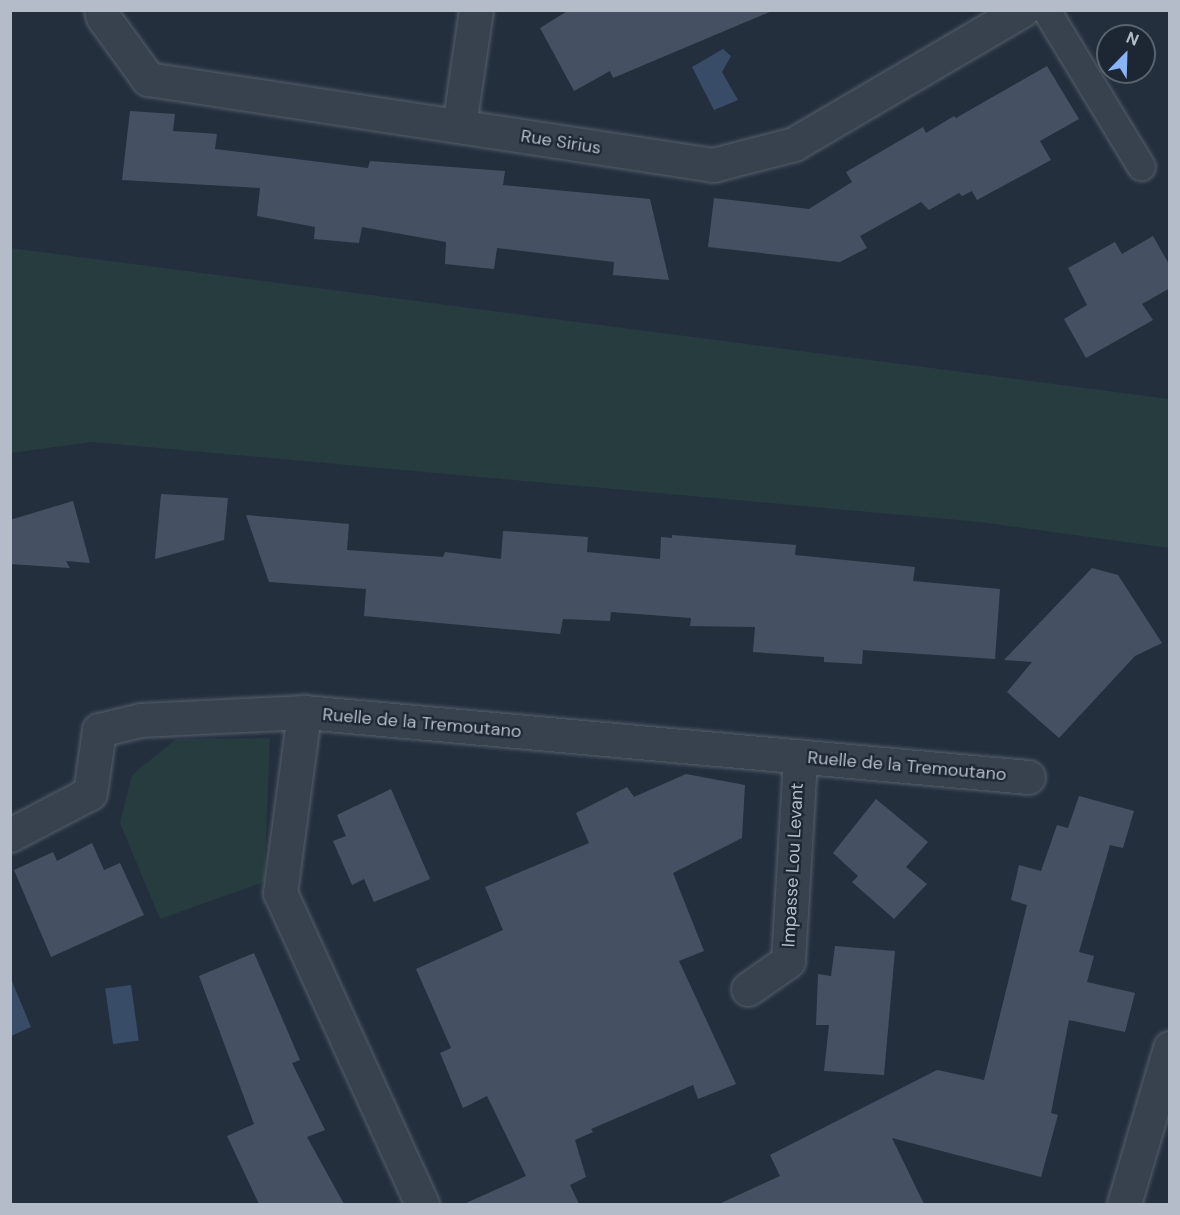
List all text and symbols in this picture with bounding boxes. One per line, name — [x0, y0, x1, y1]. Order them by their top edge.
north arrow — [1096, 24, 1156, 84]
text: N — [1123, 27, 1142, 51]
street label: Rue Sirius — [519, 125, 603, 159]
street label: Ruelle de la Tremoutano — [322, 704, 522, 742]
street label: Ruelle de la Tremoutano — [807, 747, 1007, 785]
street label: Impasse Lou Levant — [778, 782, 808, 948]

